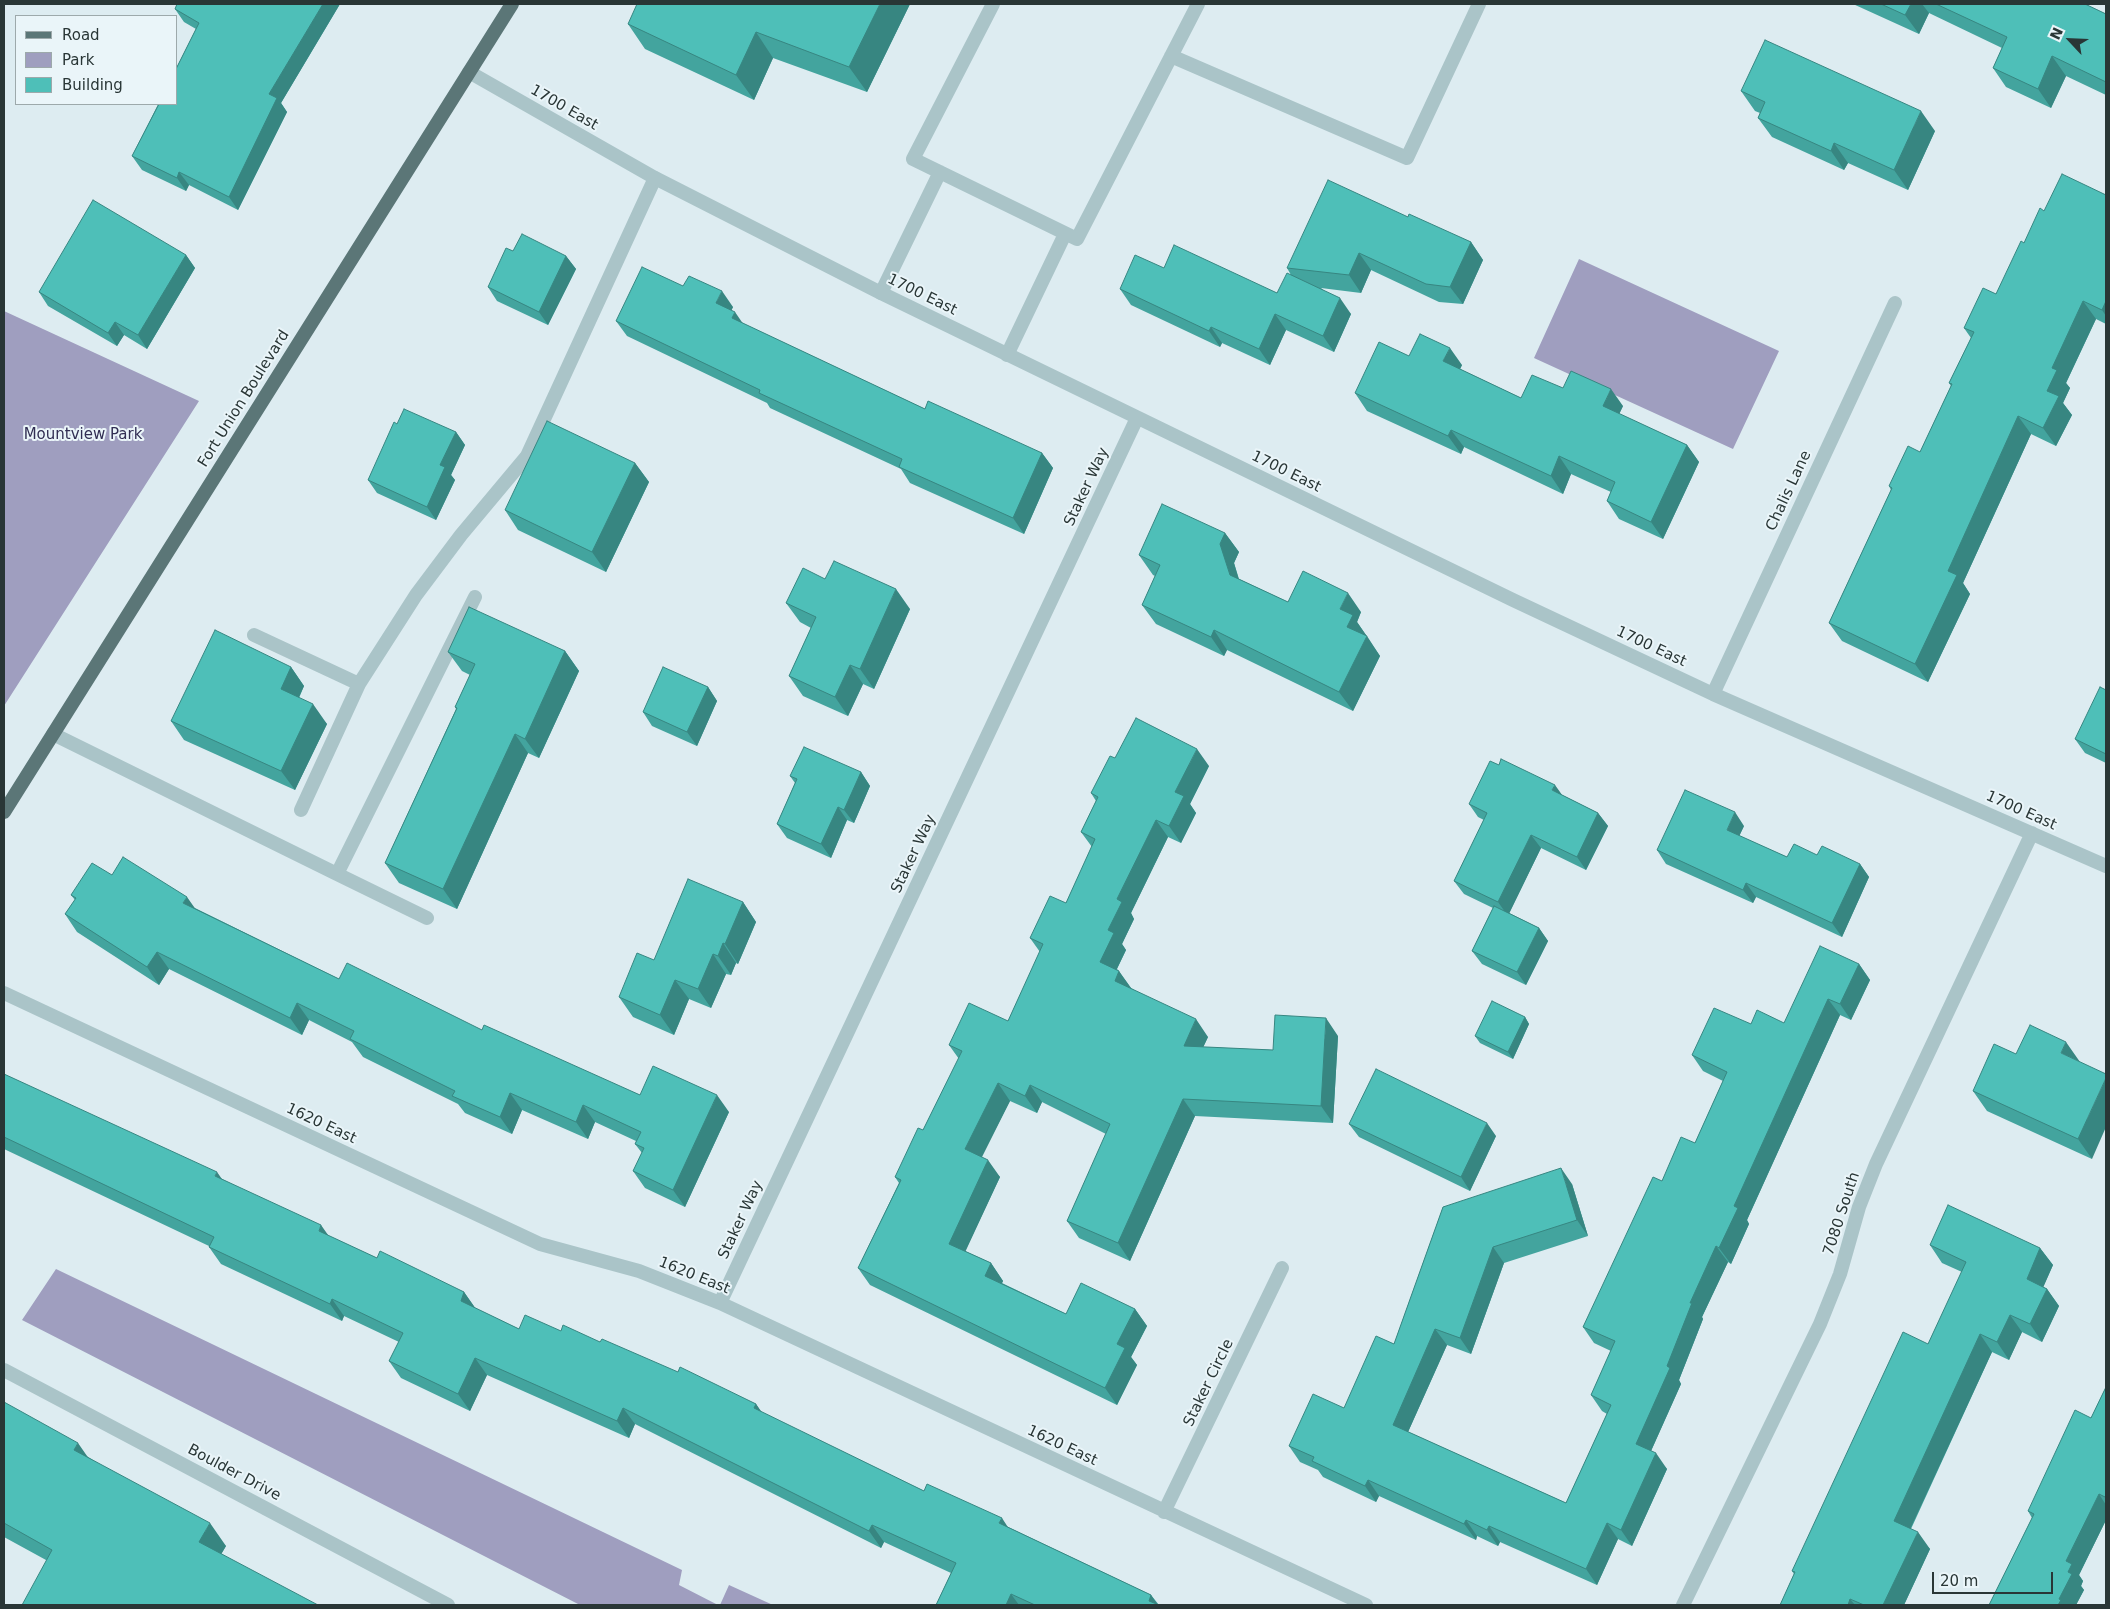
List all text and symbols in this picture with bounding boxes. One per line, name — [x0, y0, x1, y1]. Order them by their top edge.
legend — [15, 15, 178, 105]
north arrow — [2045, 15, 2095, 65]
text: N — [2047, 25, 2066, 42]
text: Road — [62, 26, 100, 44]
text: Park — [62, 51, 94, 69]
text: Building — [62, 76, 123, 94]
street label: 1700 East — [527, 81, 601, 135]
street label: 1700 East — [884, 270, 960, 320]
street label: Fort Union Boulevard — [194, 327, 294, 471]
park label: Mountview Park — [24, 426, 142, 444]
street label: Staker Way — [1061, 445, 1113, 529]
street label: 1700 East — [1248, 447, 1324, 497]
street label: Chalis Lane — [1763, 448, 1815, 534]
street label: 1700 East — [1613, 623, 1689, 671]
street label: 1700 East — [1983, 787, 2059, 835]
street label: Staker Way — [888, 812, 940, 896]
street label: 1620 East — [283, 1100, 359, 1148]
street label: 7080 South — [1820, 1170, 1864, 1258]
street label: Staker Way — [715, 1178, 767, 1262]
street label: 1620 East — [656, 1254, 732, 1298]
street label: Staker Circle — [1180, 1336, 1238, 1430]
street label: 1620 East — [1024, 1422, 1100, 1470]
street label: Boulder Drive — [184, 1441, 284, 1505]
scale bar — [1935, 1562, 2056, 1594]
text: 20 m — [1940, 1572, 1978, 1590]

